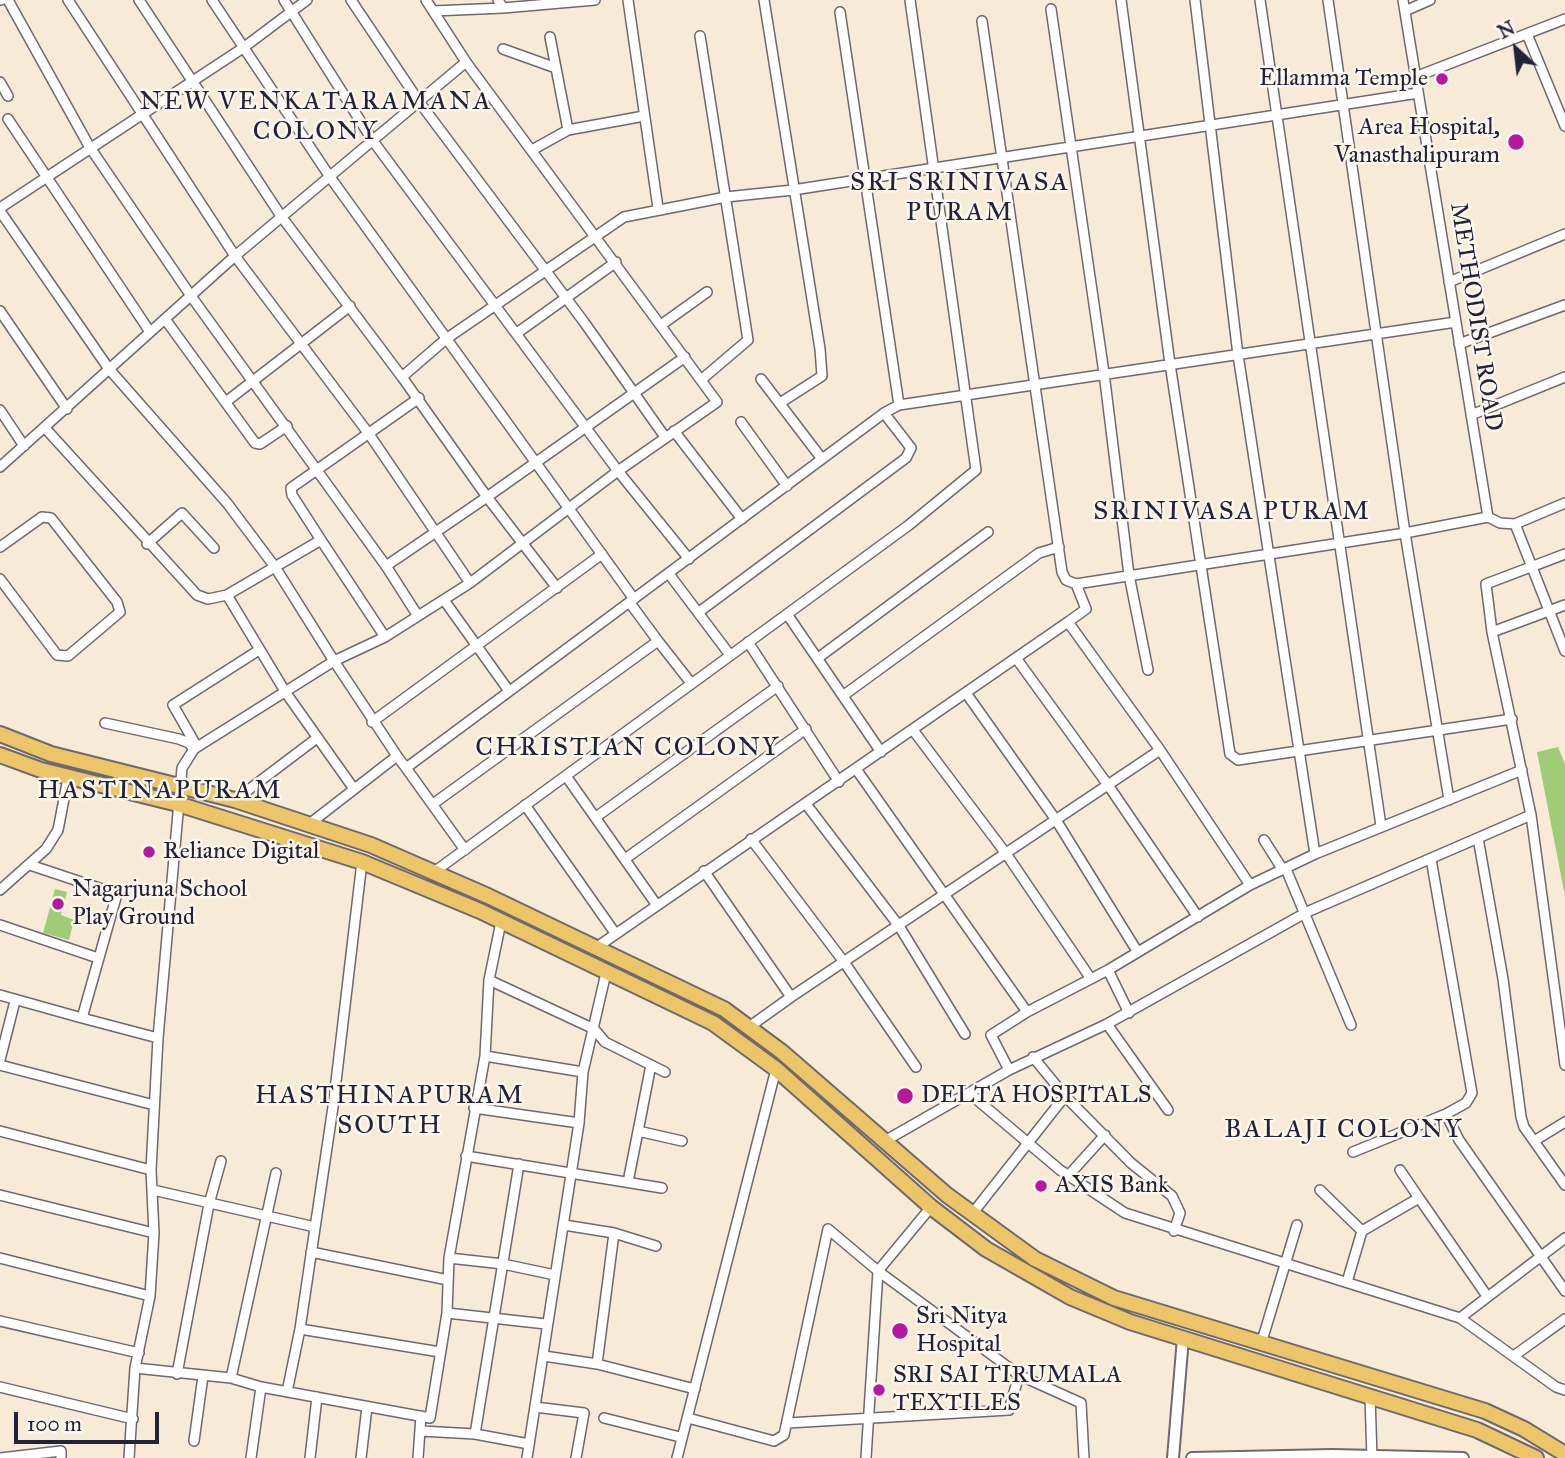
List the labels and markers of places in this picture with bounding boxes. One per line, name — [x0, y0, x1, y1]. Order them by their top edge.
place label: Ellamma Temple — [1259, 65, 1428, 93]
marker: Ellamma Temple — [1434, 71, 1450, 87]
place label: Area Hospital, Vanasthalipuram — [1334, 114, 1500, 170]
marker: Area Hospital, Vanasthalipuram — [1506, 132, 1526, 152]
place label: Reliance Digital — [163, 838, 320, 866]
marker: Reliance Digital — [141, 844, 157, 860]
place label: Nagarjuna School Play Ground — [72, 876, 247, 932]
marker: Nagarjuna School Play Ground — [50, 896, 66, 912]
place label: DELTA HOSPITALS — [921, 1082, 1152, 1110]
marker: DELTA HOSPITALS — [895, 1086, 915, 1106]
place label: AXIS Bank — [1055, 1172, 1169, 1200]
marker: AXIS Bank — [1033, 1178, 1049, 1194]
place label: Sri Nitya Hospital — [916, 1303, 1007, 1359]
marker: Sri Nitya Hospital — [890, 1321, 910, 1341]
place label: SRI SAI TIRUMALA TEXTILES — [893, 1362, 1122, 1418]
marker: SRI SAI TIRUMALA TEXTILES — [871, 1382, 887, 1398]

